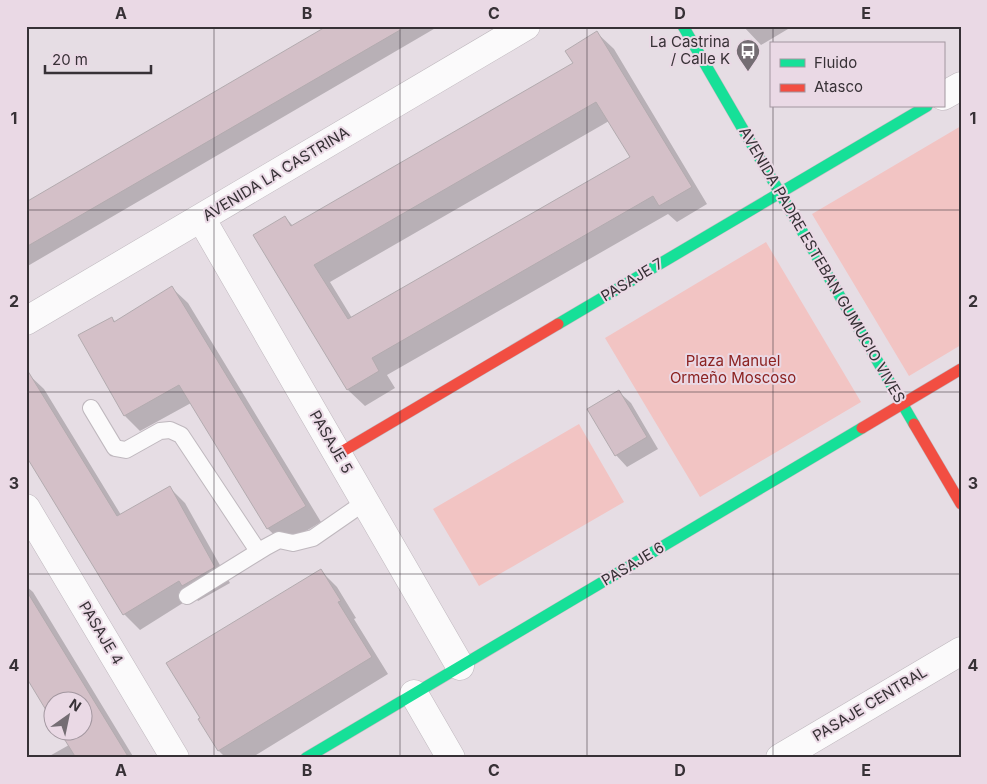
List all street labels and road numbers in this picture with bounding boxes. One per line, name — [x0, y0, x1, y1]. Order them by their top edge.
street label: AVENIDA LA CASTRINA — [199, 122, 352, 225]
street label: AVENIDA PADRE ESTEBAN GUMUCIO VIVES — [735, 123, 910, 406]
street label: PASAJE 7 — [597, 254, 666, 306]
street label: PASAJE 5 — [306, 407, 357, 477]
street label: PASAJE 6 — [598, 537, 668, 590]
street label: PASAJE 4 — [75, 598, 128, 668]
street label: PASAJE CENTRAL — [809, 662, 930, 745]

